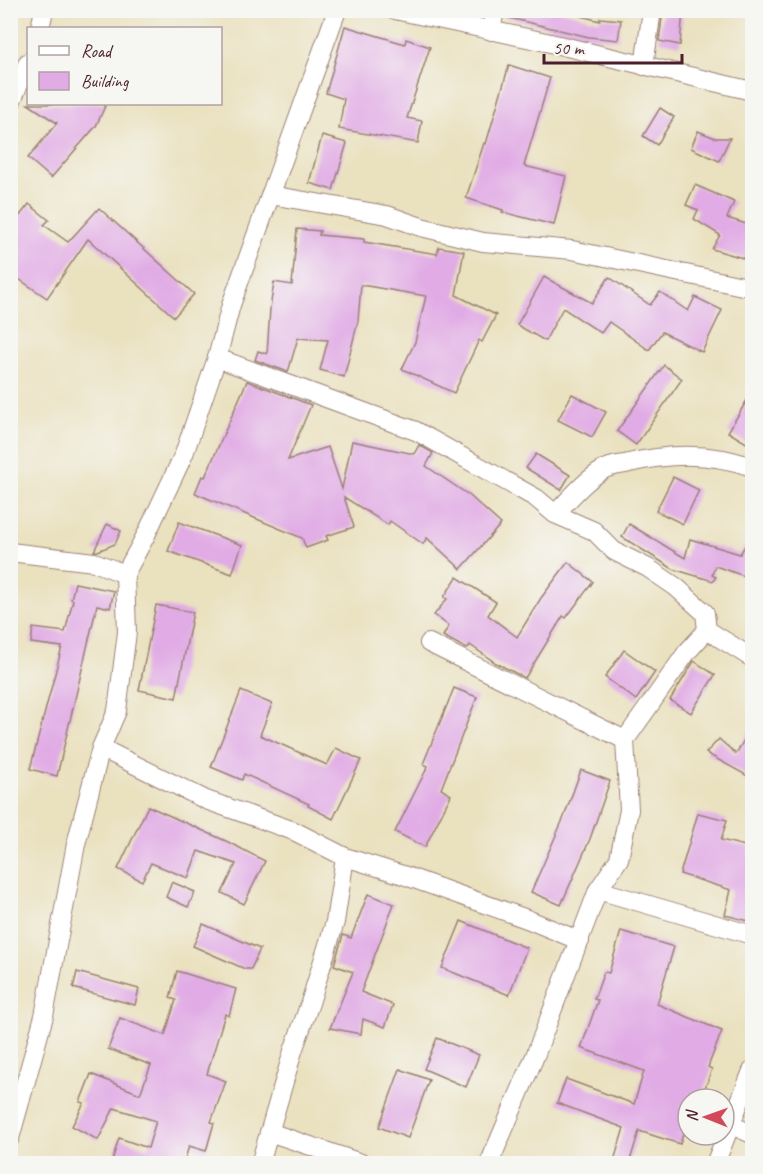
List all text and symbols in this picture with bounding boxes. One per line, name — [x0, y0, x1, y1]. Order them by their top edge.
legend — [27, 27, 222, 105]
scale bar — [544, 27, 682, 65]
text: 50 m — [553, 37, 586, 59]
text: Road — [81, 40, 114, 62]
text: Building — [81, 70, 130, 92]
north arrow — [676, 1087, 736, 1147]
text: N — [682, 1109, 702, 1122]

